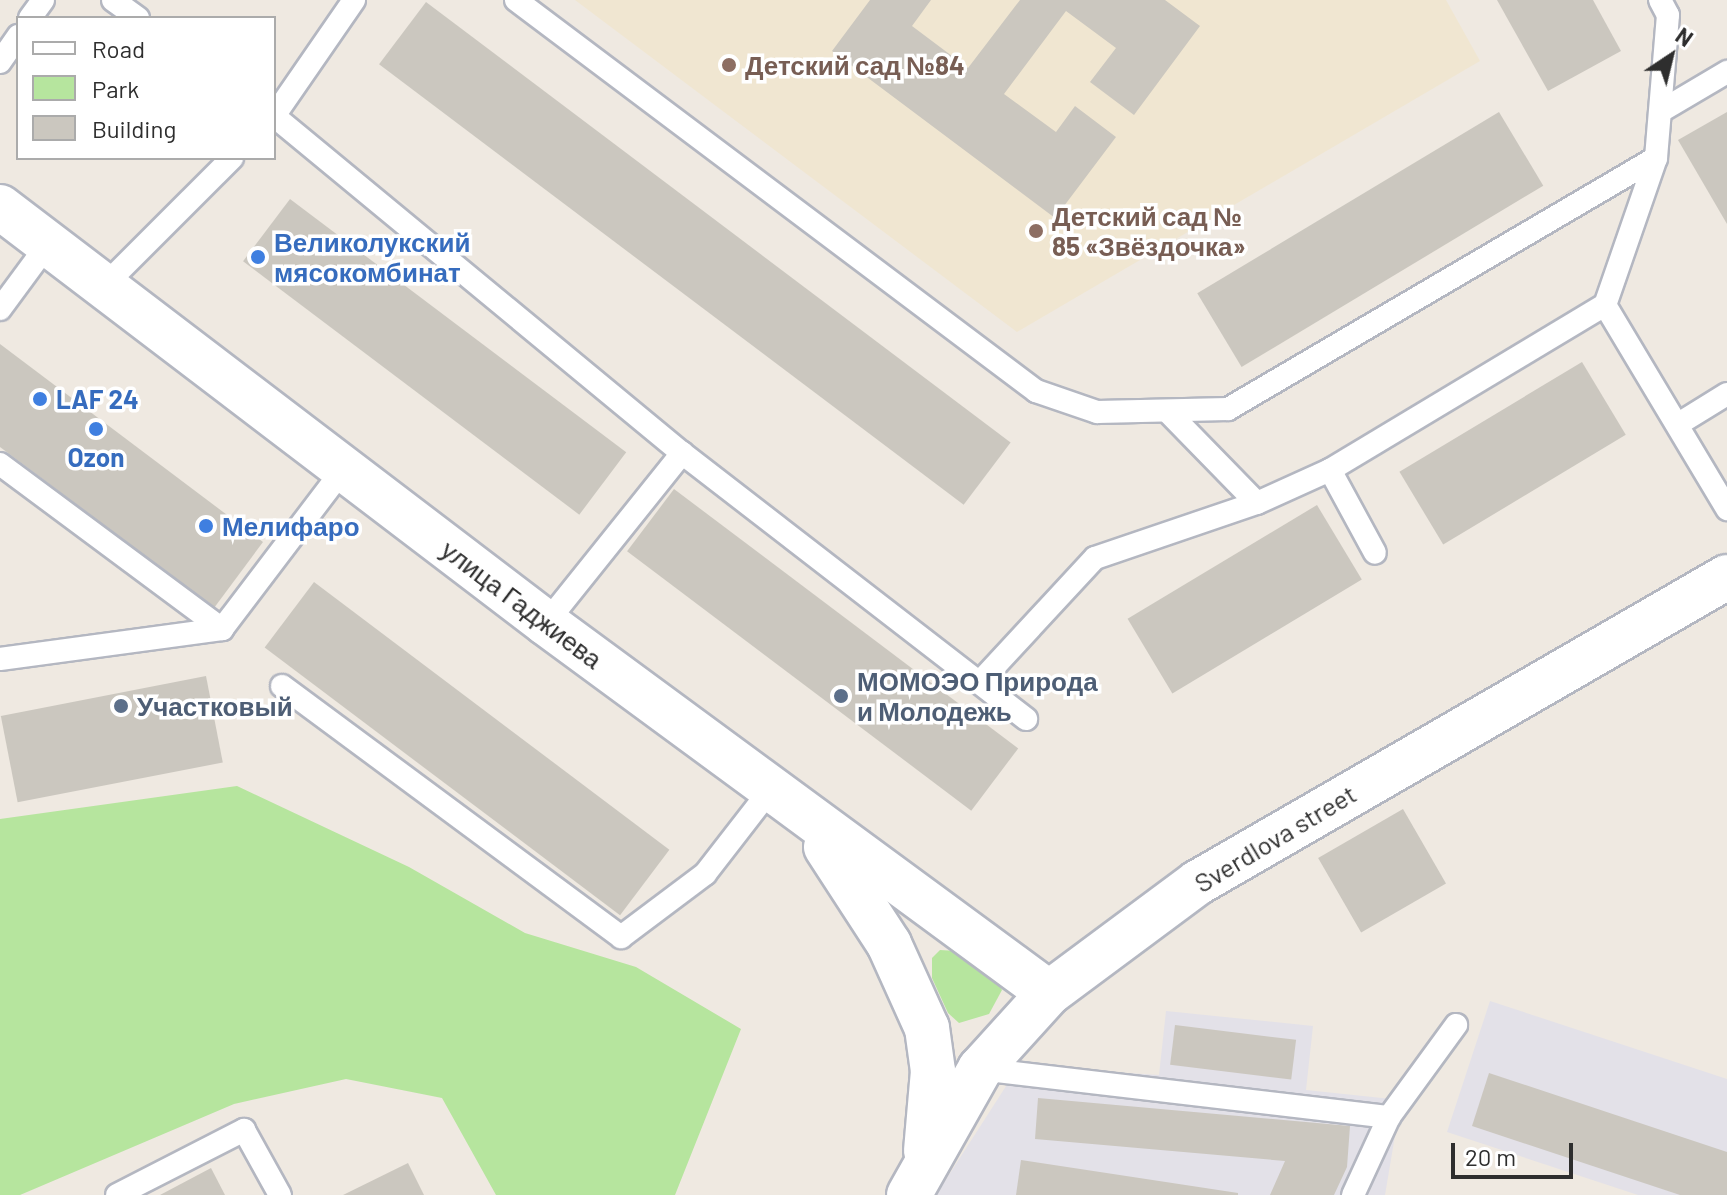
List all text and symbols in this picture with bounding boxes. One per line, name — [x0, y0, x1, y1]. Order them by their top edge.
legend — [16, 16, 276, 160]
north arrow — [1631, 16, 1711, 96]
text: N — [1671, 21, 1698, 51]
text: Road — [92, 34, 145, 63]
place label: Детский сад №84 — [745, 49, 965, 81]
marker: Детский сад №84 — [720, 56, 738, 74]
text: Park — [92, 74, 139, 103]
text: Building — [92, 114, 176, 143]
place label: Детский сад № 85 «Звёздочка» — [1052, 200, 1246, 262]
marker: Детский сад № 85 «Звёздочка» — [1027, 222, 1045, 240]
place label: Великолукский мясокомбинат — [274, 226, 470, 288]
marker: Великолукский мясокомбинат — [249, 248, 267, 266]
place label: LAF 24 — [56, 383, 139, 415]
marker: LAF 24 — [31, 390, 49, 408]
marker: Ozon — [87, 420, 105, 438]
place label: Ozon — [68, 441, 124, 473]
place label: Мелифаро — [222, 510, 360, 542]
marker: Мелифаро — [197, 517, 215, 535]
street label: улица Гаджиева — [435, 533, 609, 675]
place label: МОМОЭО Природа и Молодежь — [857, 665, 1098, 726]
marker: МОМОЭО Природа и Молодежь — [832, 687, 850, 705]
place label: Участковый — [137, 690, 293, 722]
marker: Участковый — [112, 697, 130, 715]
street label: Sverdlova street — [1189, 778, 1361, 898]
scale bar — [1455, 1127, 1577, 1177]
text: 20 m — [1465, 1142, 1516, 1171]

